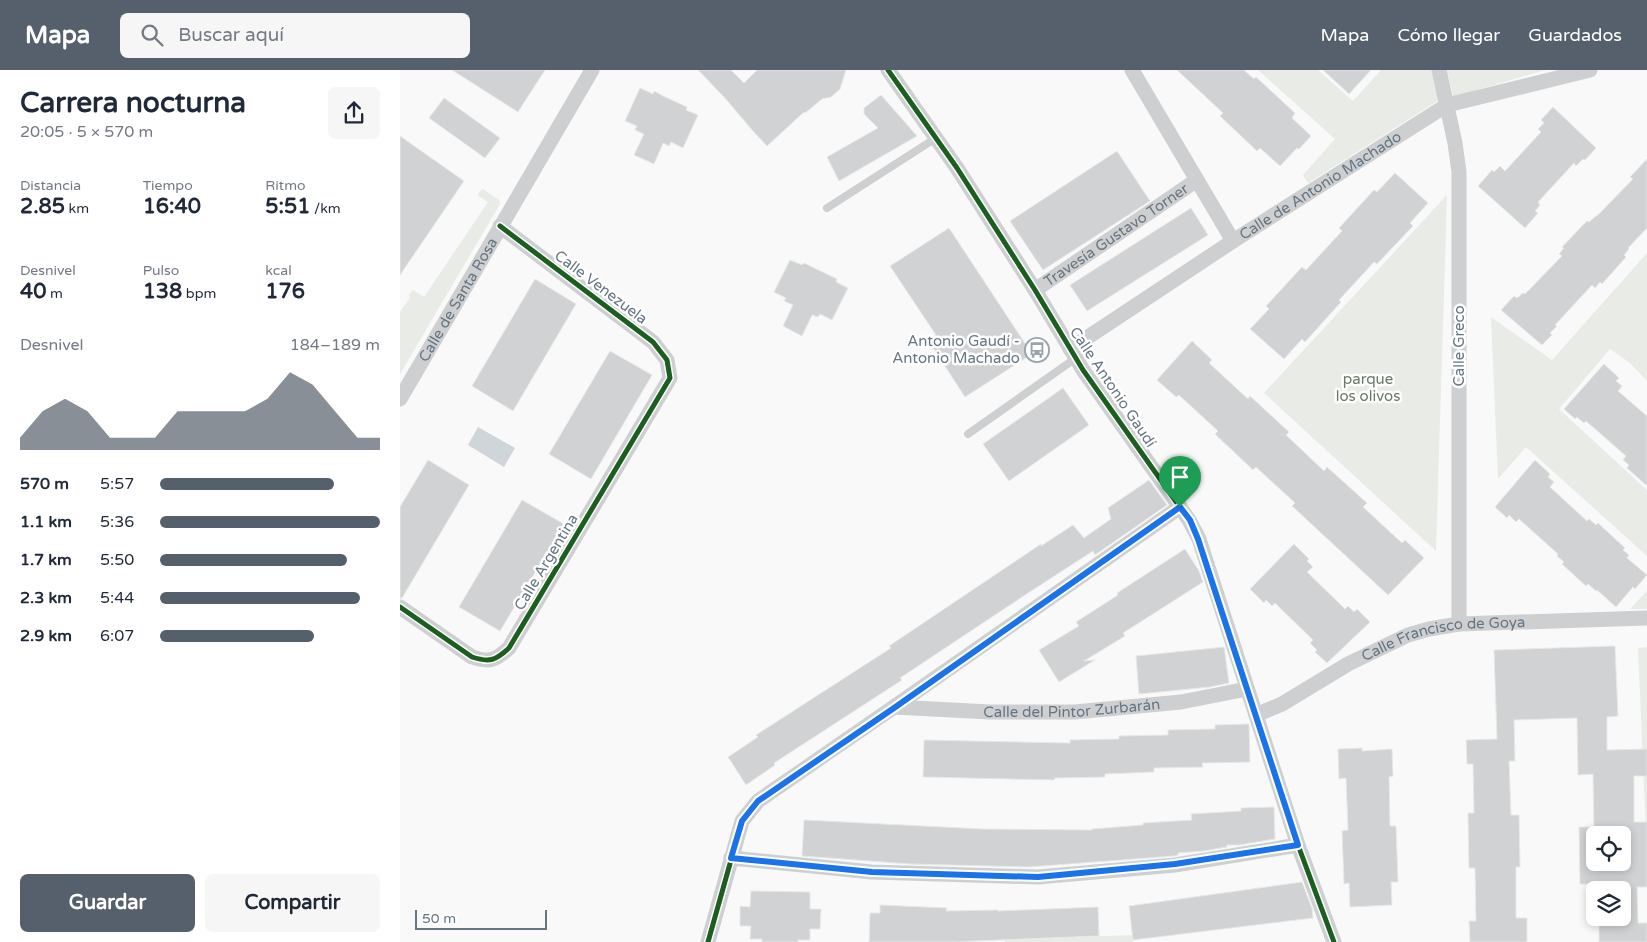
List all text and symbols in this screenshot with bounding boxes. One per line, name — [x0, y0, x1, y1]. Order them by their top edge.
search box — [120, 13, 470, 58]
text: Mapa — [25, 21, 90, 50]
icon: search — [138, 21, 166, 49]
text: Buscar aquí — [178, 24, 284, 46]
text: Mapa — [1320, 24, 1369, 46]
text: Cómo llegar — [1397, 24, 1500, 46]
text: Guardados — [1528, 24, 1622, 46]
text: Carrera nocturna — [20, 86, 246, 120]
button: share — [328, 87, 380, 139]
text: 20:05 · 5 × 570 m — [20, 122, 153, 142]
street label: Calle de Antonio Machado — [1236, 127, 1405, 244]
text: Distancia — [20, 177, 81, 194]
text: Tiempo — [143, 177, 193, 194]
text: Ritmo — [265, 177, 306, 194]
street label: Travesía Gustavo Torner — [1040, 179, 1192, 290]
text: 2.85 — [20, 194, 65, 219]
text: 16:40 — [143, 194, 201, 219]
text: 5:51 — [265, 194, 310, 219]
text: km — [65, 200, 89, 217]
text: /km — [310, 200, 341, 217]
street label: Calle de Santa Rosa — [415, 234, 501, 365]
street label: Calle Venezuela — [551, 246, 651, 328]
text: Desnivel — [20, 262, 76, 279]
text: Pulso — [143, 262, 179, 279]
text: kcal — [265, 262, 292, 279]
text: 40 — [20, 279, 46, 304]
text: 138 — [143, 279, 182, 304]
text: 176 — [265, 279, 305, 304]
text: m — [46, 285, 63, 302]
text: bpm — [182, 285, 216, 302]
street label: Calle Greco — [1450, 305, 1468, 387]
street label: Calle Antonio Gaudí — [1066, 323, 1160, 451]
place label: Antonio Gaudí - Antonio Machado — [892, 332, 1020, 367]
text: Desnivel — [20, 335, 84, 355]
text: 184–189 m — [290, 335, 380, 355]
bus stop icon: Antonio Gaudí - Antonio Machado — [1024, 337, 1050, 363]
park label: parque los olivos — [1336, 370, 1400, 405]
pin — [1159, 456, 1201, 507]
icon: arrive — [1166, 463, 1194, 491]
text: 570 m — [20, 474, 69, 494]
text: 5:57 — [100, 474, 134, 494]
street label: Calle Argentina — [510, 511, 582, 613]
text: 1.1 km — [20, 512, 72, 532]
text: 5:36 — [100, 512, 134, 532]
text: 1.7 km — [20, 550, 72, 570]
text: 5:50 — [100, 550, 134, 570]
text: 2.3 km — [20, 588, 72, 608]
text: 5:44 — [100, 588, 134, 608]
street label: Calle Francisco de Goya — [1358, 613, 1526, 665]
text: 2.9 km — [20, 626, 72, 646]
text: 6:07 — [100, 626, 134, 646]
street label: Calle del Pintor Zurbarán — [983, 695, 1161, 721]
map controls — [1586, 826, 1631, 926]
button: locate — [1586, 826, 1631, 871]
button: Guardar — [20, 874, 195, 932]
button: Compartir — [205, 874, 380, 932]
button: layers — [1586, 881, 1631, 926]
scale bar — [415, 907, 548, 930]
text: 50 m — [422, 910, 456, 927]

